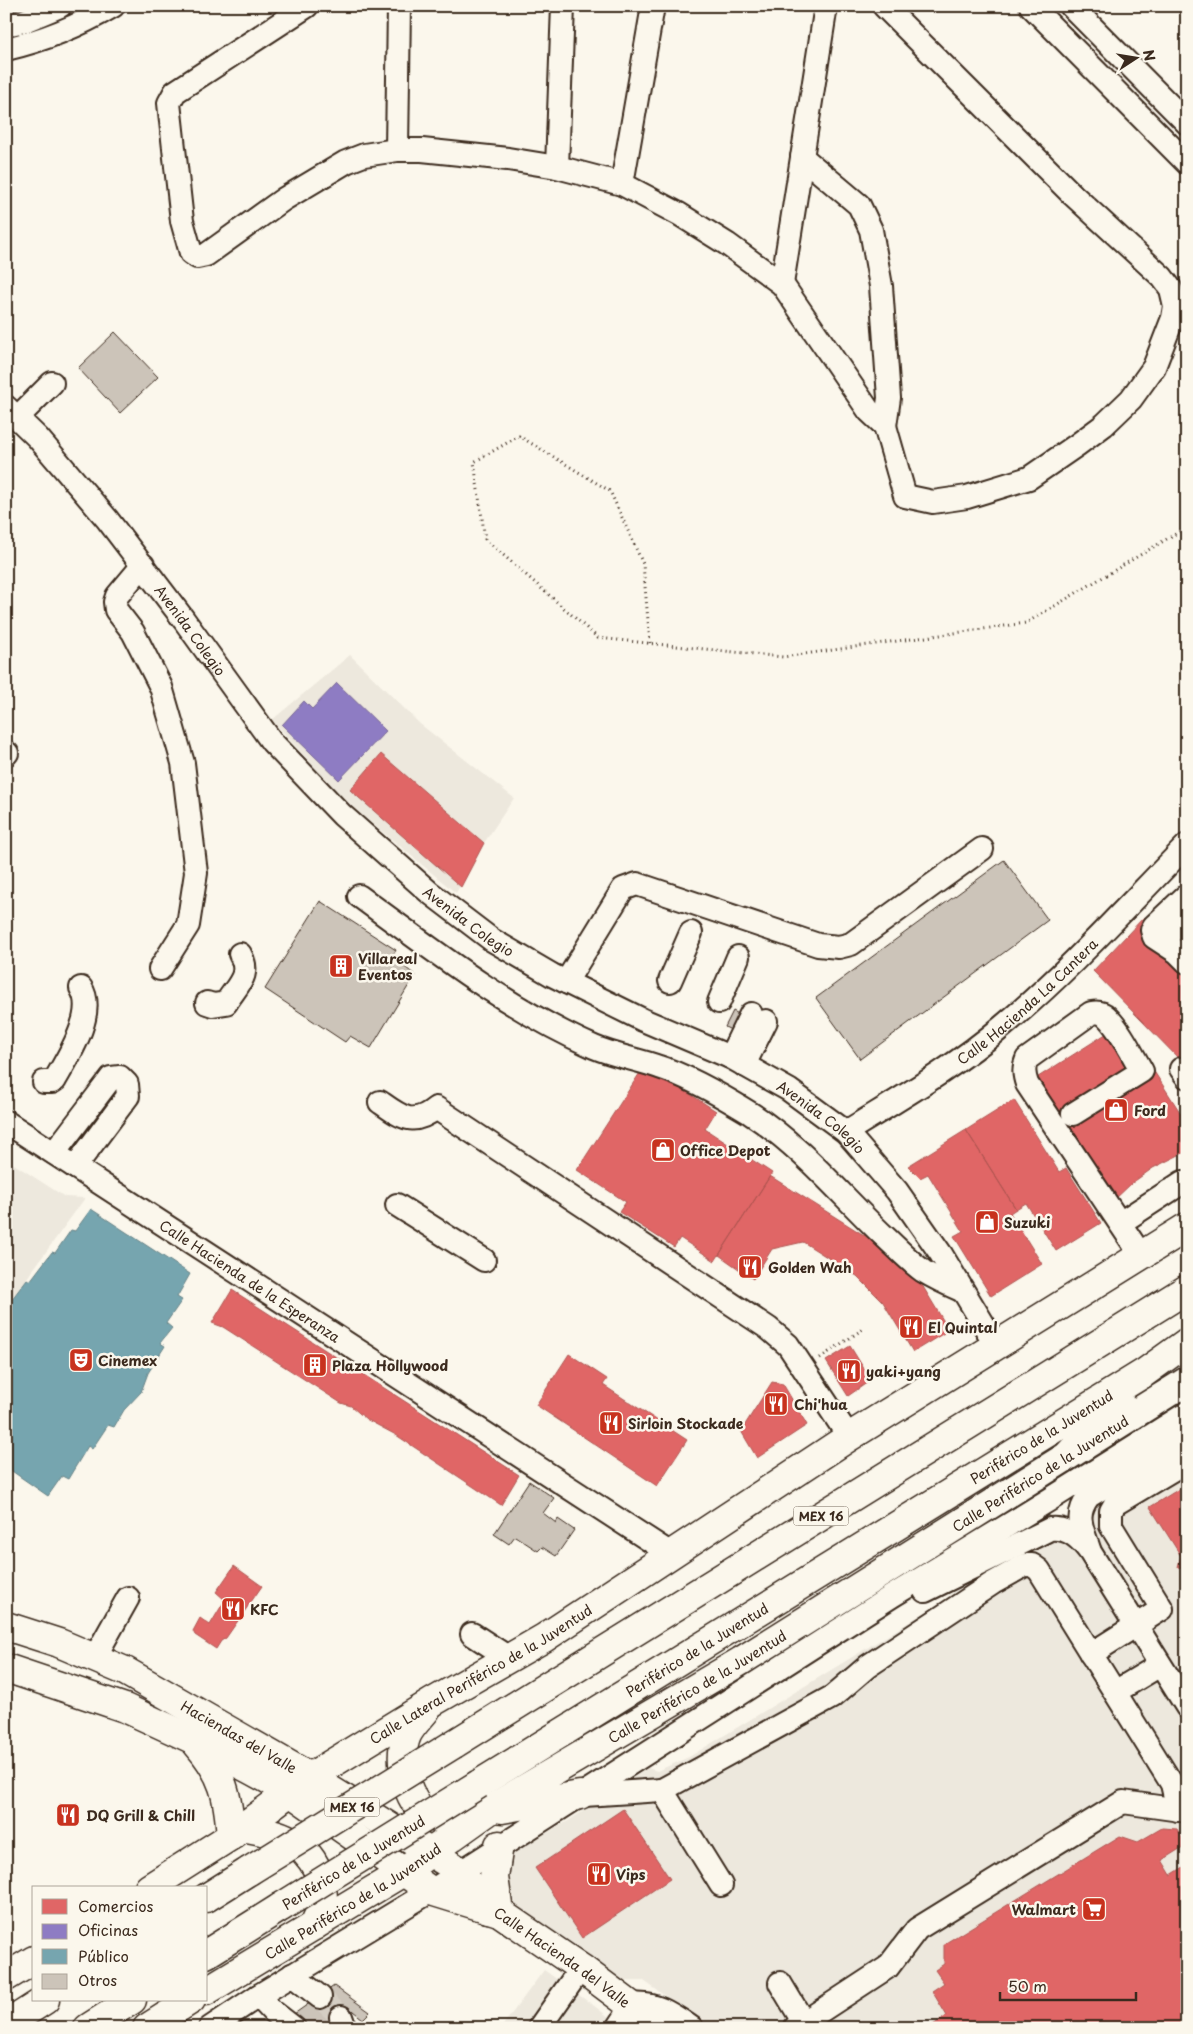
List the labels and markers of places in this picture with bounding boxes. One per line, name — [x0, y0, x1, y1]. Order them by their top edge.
place label: Villareal Eventos — [358, 948, 417, 985]
building icon: Villareal Eventos — [328, 953, 354, 979]
shop icon: Ford — [1103, 1097, 1129, 1123]
place label: Ford — [1134, 1100, 1166, 1121]
shop icon: Office Depot — [650, 1137, 676, 1163]
place label: Office Depot — [680, 1140, 771, 1161]
shop icon: Suzuki — [974, 1209, 1000, 1235]
place label: Suzuki — [1004, 1212, 1050, 1233]
restaurant icon: Golden Wah — [737, 1254, 763, 1280]
place label: Golden Wah — [768, 1257, 852, 1278]
restaurant icon: El Quintal — [898, 1314, 924, 1340]
place label: El Quintal — [928, 1317, 998, 1338]
theatre icon: Cinemex — [68, 1347, 94, 1373]
place label: Cinemex — [98, 1350, 157, 1371]
building icon: Plaza Hollywood — [302, 1352, 328, 1378]
place label: Plaza Hollywood — [332, 1355, 448, 1376]
restaurant icon: yaki+yang — [836, 1358, 862, 1384]
place label: yaki+yang — [866, 1361, 941, 1382]
restaurant icon: Chi'hua — [763, 1391, 789, 1417]
place label: Chi'hua — [794, 1394, 848, 1415]
restaurant icon: Sirloin Stockade — [598, 1410, 624, 1436]
place label: Sirloin Stockade — [628, 1413, 744, 1434]
restaurant icon: KFC — [220, 1596, 246, 1622]
place label: KFC — [250, 1599, 279, 1620]
restaurant icon: DQ Grill & Chill — [55, 1802, 81, 1828]
place label: DQ Grill & Chill — [86, 1805, 195, 1826]
restaurant icon: Vips — [586, 1861, 612, 1887]
place label: Vips — [616, 1864, 646, 1885]
supermarket icon: Walmart — [1081, 1896, 1107, 1922]
place label: Walmart — [1011, 1899, 1076, 1920]

